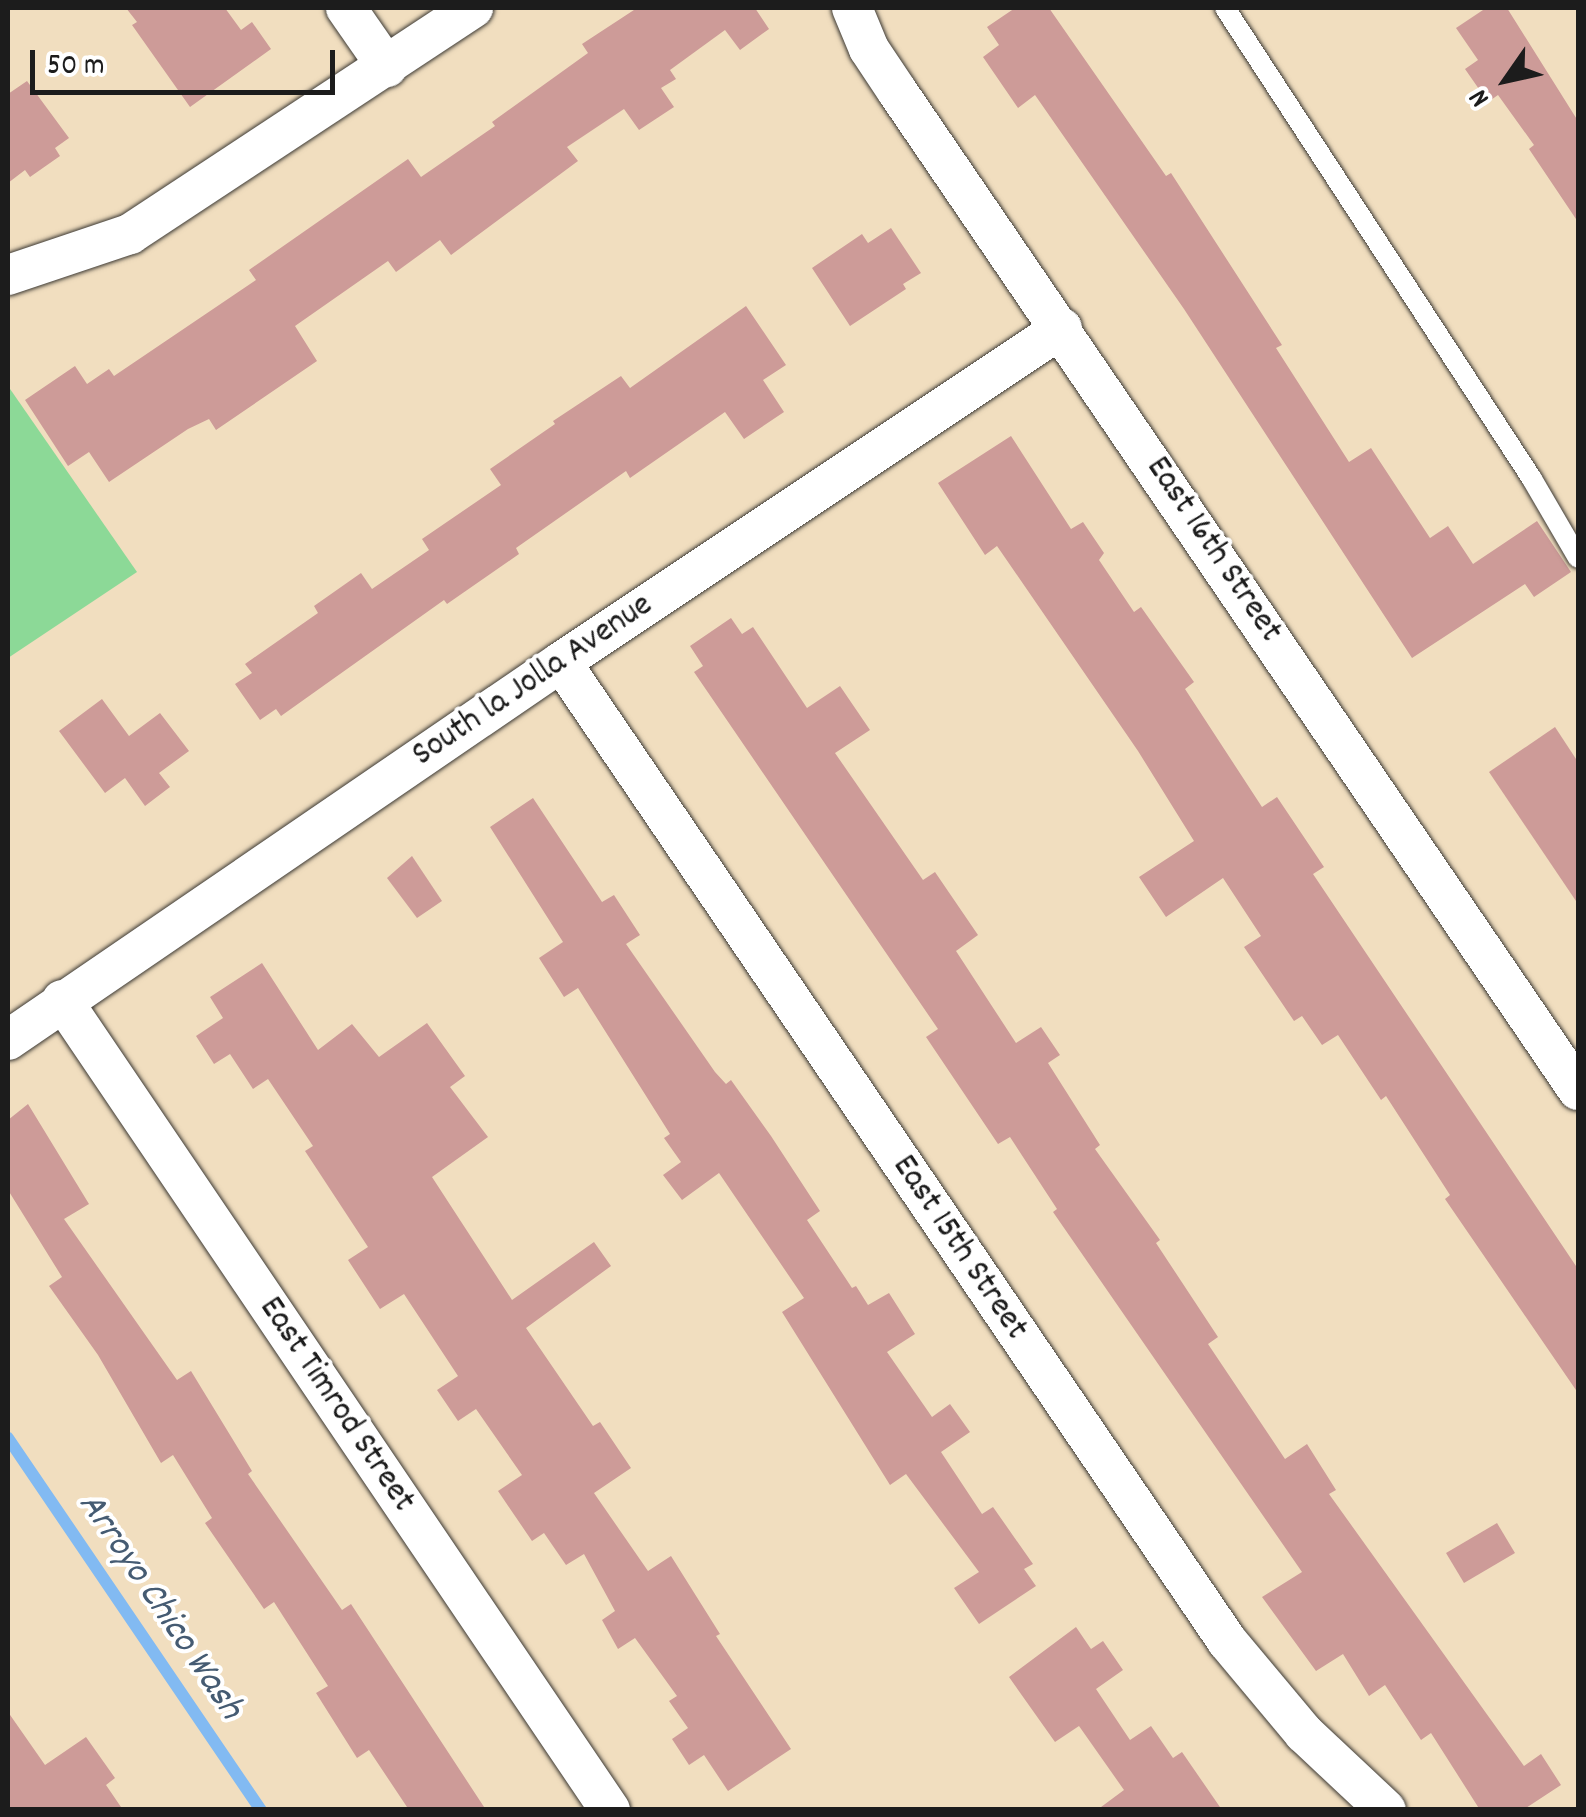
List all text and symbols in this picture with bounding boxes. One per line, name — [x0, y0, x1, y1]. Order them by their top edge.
scale bar — [35, 30, 340, 92]
north arrow — [1456, 30, 1556, 130]
text: 50 m — [47, 46, 105, 89]
text: N — [1461, 80, 1502, 114]
street label: East 16th Street — [1136, 449, 1290, 651]
street label: South la Jolla Avenue — [405, 585, 661, 777]
street label: East 15th Street — [882, 1148, 1036, 1348]
street label: East Timrod Street — [249, 1289, 423, 1521]
water label: Arroyo Chico Wash — [66, 1485, 252, 1729]

